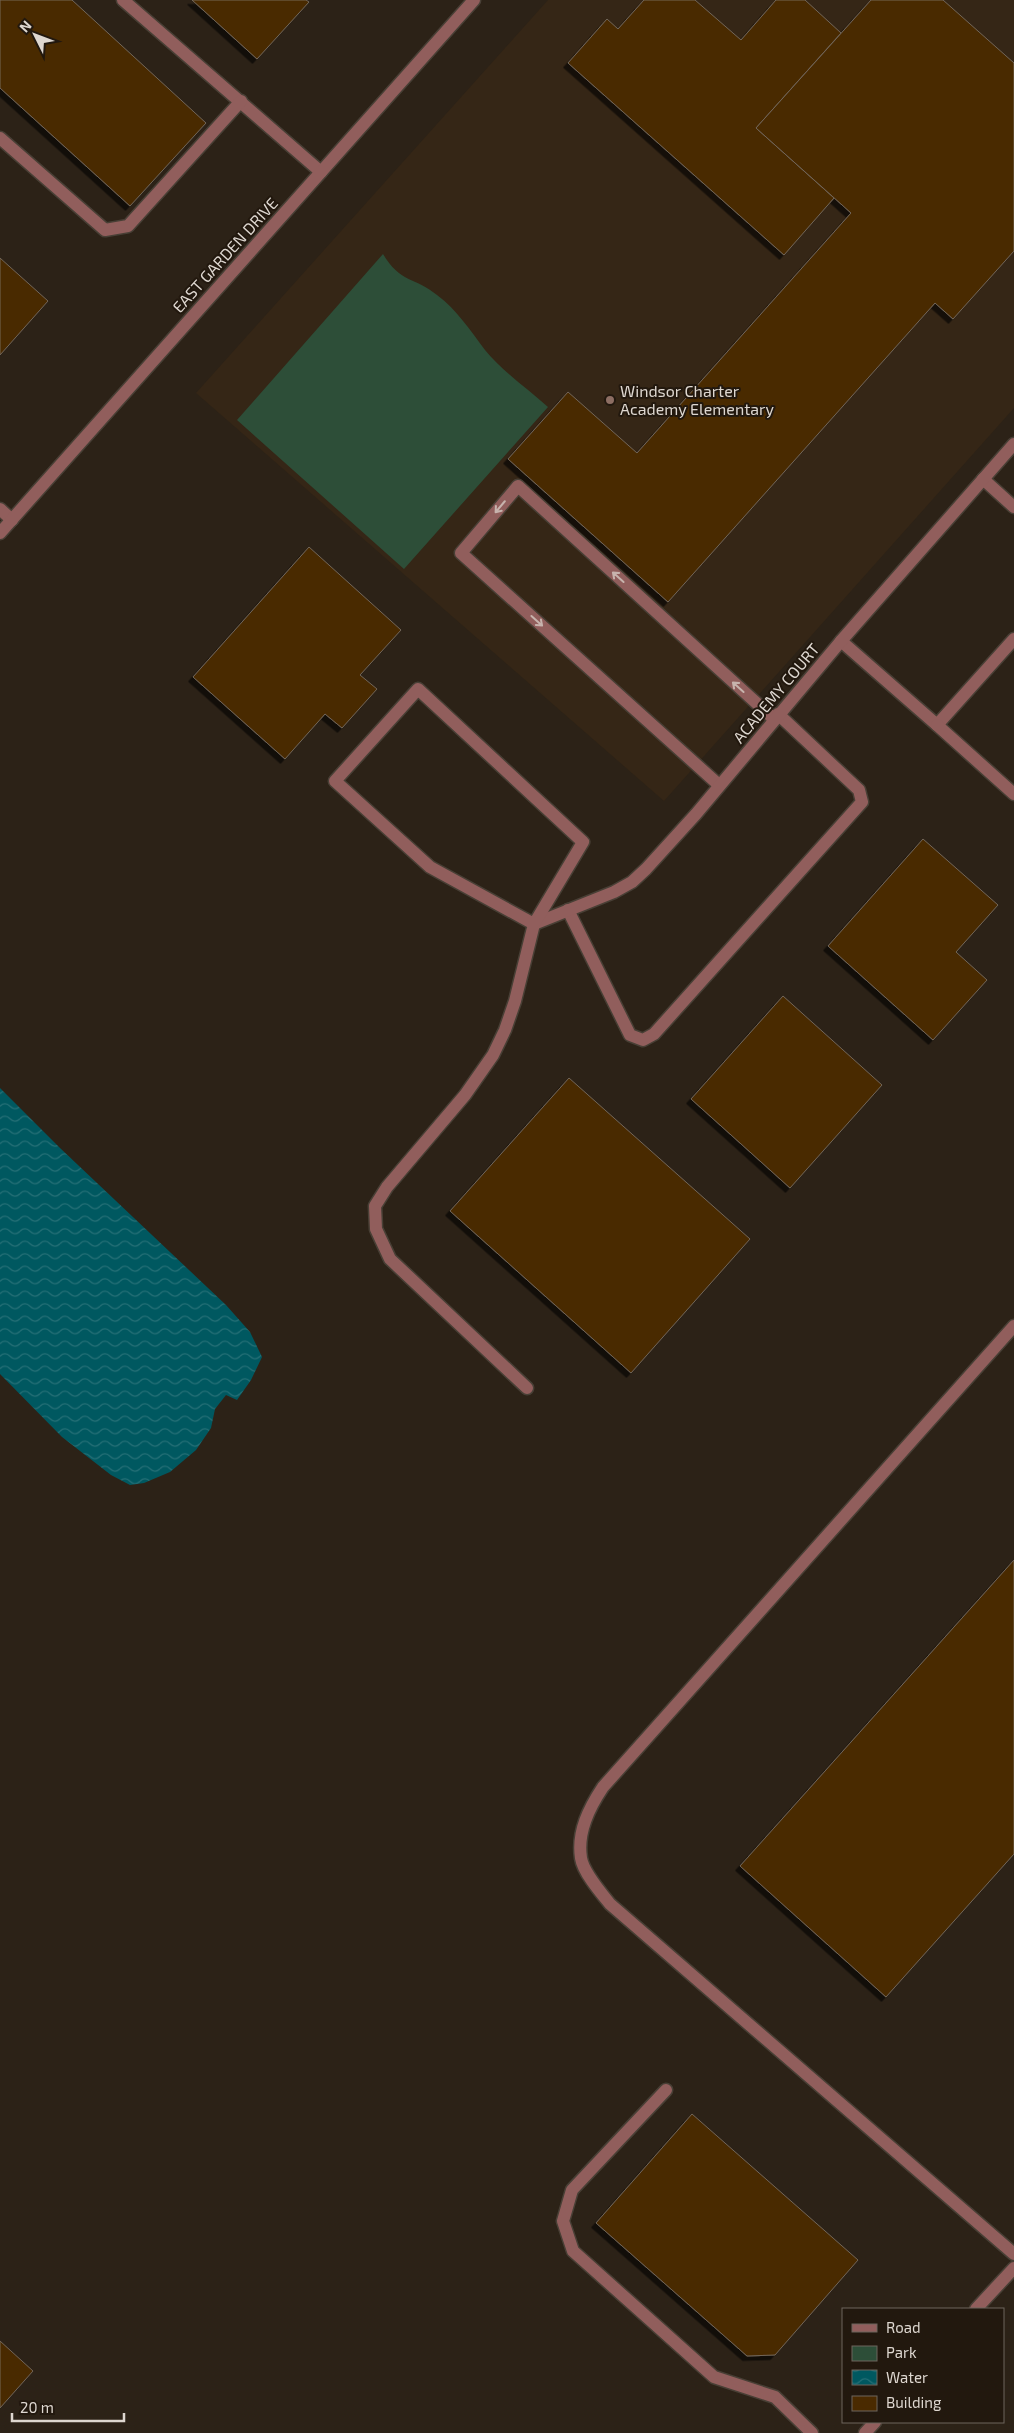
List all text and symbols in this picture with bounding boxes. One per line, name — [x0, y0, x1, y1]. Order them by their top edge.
north arrow — [10, 10, 60, 60]
text: N — [15, 17, 35, 35]
street label: EAST GARDEN DRIVE — [168, 193, 281, 316]
place label: Windsor Charter Academy Elementary — [620, 381, 775, 418]
marker: Windsor Charter Academy Elementary — [604, 394, 616, 406]
one-way arrow — [495, 500, 506, 513]
one-way arrow — [611, 571, 624, 583]
one-way arrow — [531, 616, 544, 627]
street label: ACADEMY COURT — [728, 639, 823, 746]
one-way arrow — [731, 681, 744, 692]
legend — [842, 2308, 1004, 2423]
text: Road — [886, 2318, 921, 2336]
text: Park — [886, 2343, 917, 2361]
text: Water — [886, 2368, 928, 2386]
scale bar — [12, 2390, 125, 2422]
text: Building — [886, 2393, 942, 2411]
text: 20 m — [20, 2398, 54, 2416]

